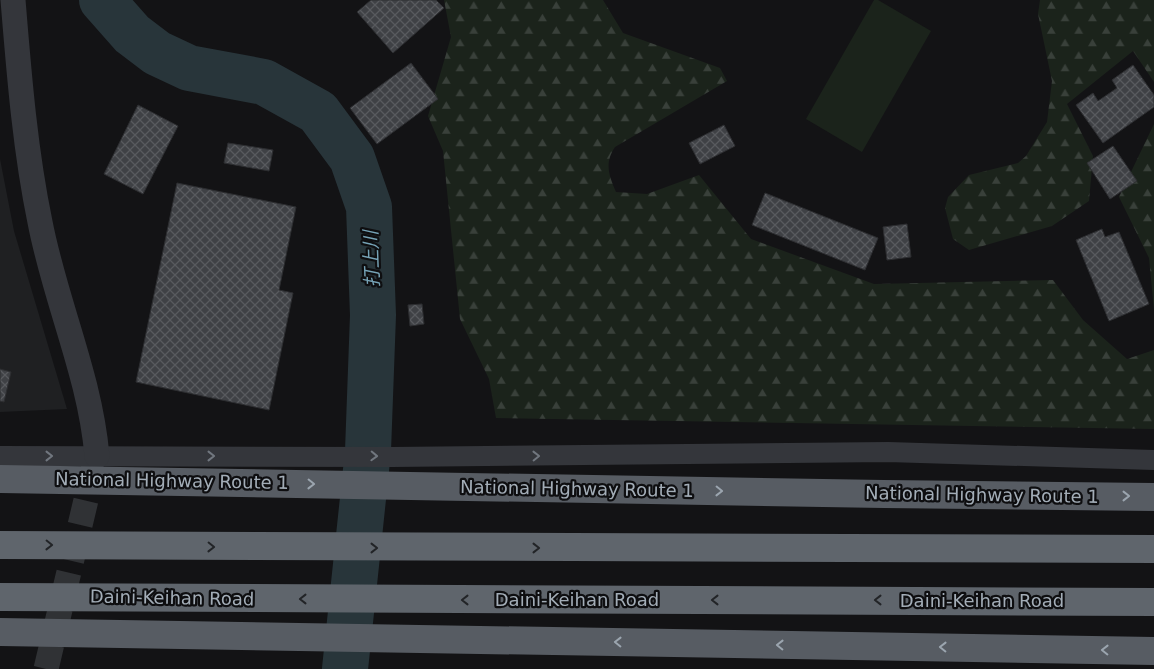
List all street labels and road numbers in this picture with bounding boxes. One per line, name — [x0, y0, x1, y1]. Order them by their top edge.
street label: National Highway Route 1 — [55, 468, 289, 493]
street label: National Highway Route 1 — [460, 476, 694, 501]
street label: National Highway Route 1 — [865, 482, 1099, 507]
street label: Daini-Keihan Road — [90, 586, 254, 609]
street label: Daini-Keihan Road — [495, 589, 659, 610]
street label: Daini-Keihan Road — [900, 590, 1064, 611]

